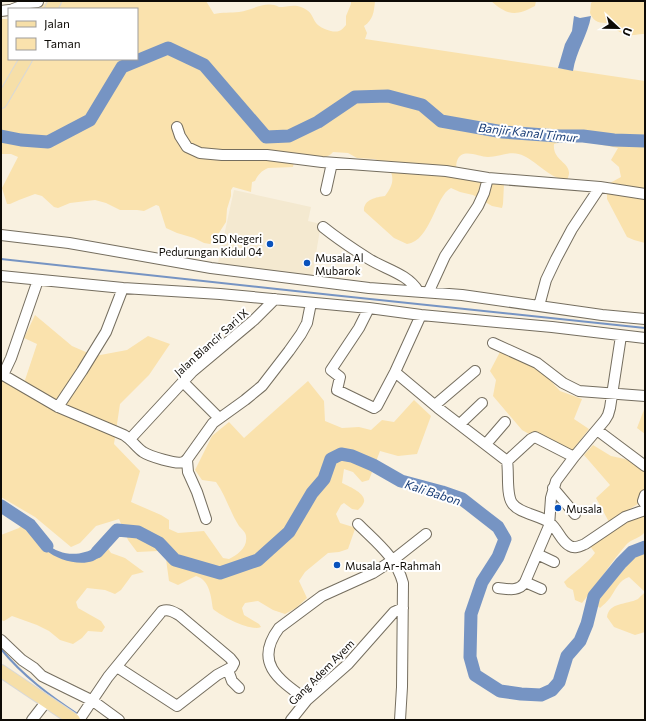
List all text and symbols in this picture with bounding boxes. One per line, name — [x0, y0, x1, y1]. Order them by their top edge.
legend — [8, 8, 138, 60]
north arrow — [598, 8, 638, 48]
text: Jalan — [44, 16, 70, 31]
text: U — [620, 26, 635, 38]
text: Taman — [44, 36, 81, 50]
water label: Banjir Kanal Timur — [478, 120, 580, 144]
place label: SD Negeri Pedurungan Kidul 04 — [159, 232, 262, 258]
marker: SD Negeri Pedurungan Kidul 04 — [265, 239, 275, 249]
place label: Musala Al Mubarok — [315, 251, 363, 277]
marker: Musala Al Mubarok — [302, 258, 312, 268]
street label: Jalan Blancir Sari IX — [171, 305, 252, 379]
water label: Kali Babon — [403, 476, 463, 508]
place label: Musala — [566, 502, 602, 515]
marker: Musala — [553, 503, 563, 513]
place label: Musala Ar-Rahmah — [345, 559, 441, 572]
marker: Musala Ar-Rahmah — [332, 560, 342, 570]
street label: Gang Adem Ayem — [285, 636, 357, 708]

